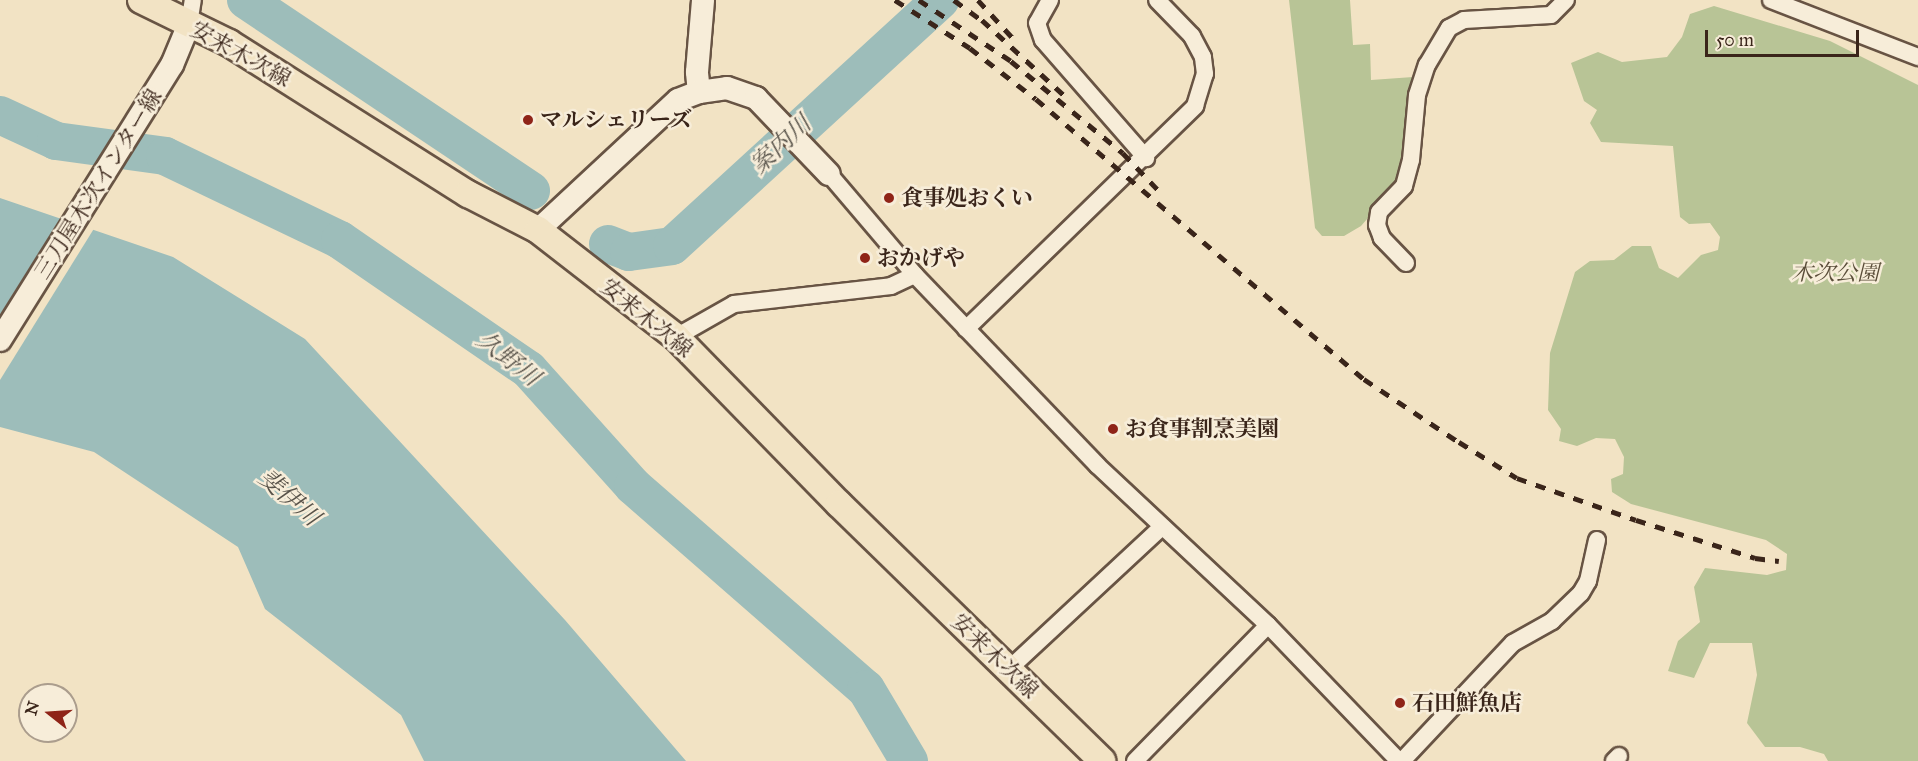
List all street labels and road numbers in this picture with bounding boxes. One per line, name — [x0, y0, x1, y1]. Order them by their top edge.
street label: 安来木次線 — [186, 16, 296, 92]
street label: 三刀屋木次インター線 — [29, 84, 167, 284]
street label: 安来木次線 — [596, 273, 698, 363]
street label: 安来木次線 — [946, 608, 1044, 704]

